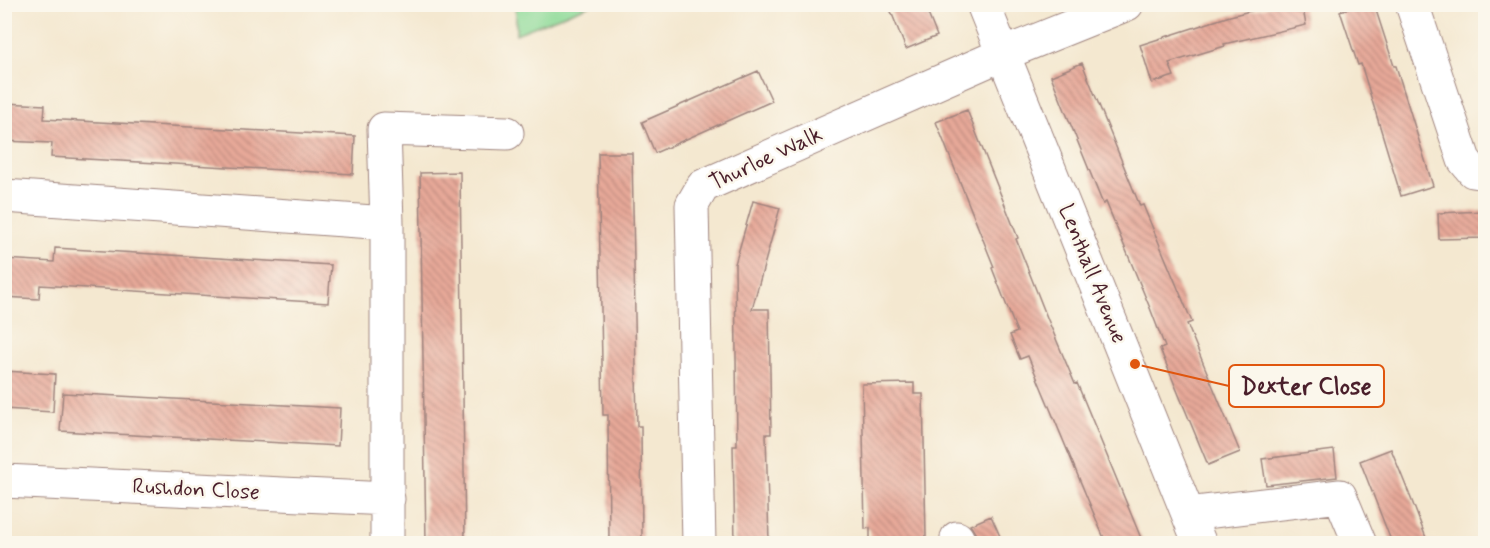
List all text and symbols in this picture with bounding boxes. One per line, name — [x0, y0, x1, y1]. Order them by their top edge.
street label: Thurloe Walk — [705, 121, 827, 197]
street label: Lenthall Avenue — [1051, 200, 1133, 348]
callout: Dexter Close — [1229, 365, 1384, 407]
text: Dexter Close — [1240, 372, 1372, 403]
street label: Rushdon Close — [132, 473, 260, 507]

